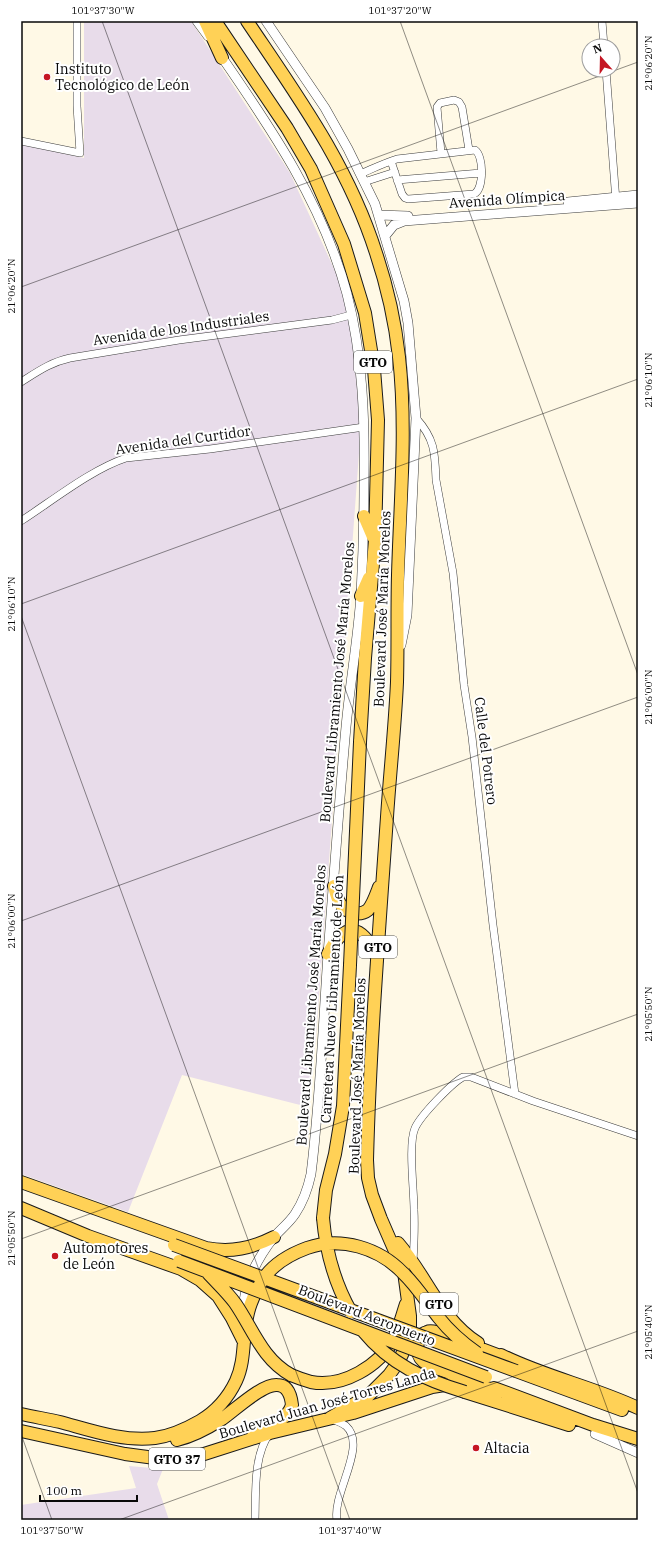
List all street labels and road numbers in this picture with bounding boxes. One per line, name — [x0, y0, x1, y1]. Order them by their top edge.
street label: Avenida Olímpica — [448, 186, 566, 212]
street label: Avenida de los Industriales — [92, 307, 270, 349]
road number: GTO — [354, 351, 392, 373]
street label: Avenida del Curtidor — [114, 421, 253, 458]
street label: Boulevard José María Morelos — [370, 510, 394, 707]
street label: Boulevard Libramiento José María Morelos — [316, 541, 358, 823]
street label: Calle del Potrero — [470, 696, 502, 806]
street label: Boulevard Libramiento José María Morelos — [292, 864, 330, 1146]
street label: Carretera Nuevo Libramiento de León — [317, 874, 347, 1124]
road number: GTO — [359, 936, 397, 958]
street label: Boulevard José María Morelos — [345, 977, 369, 1174]
street label: Boulevard Aeropuerto — [296, 1281, 438, 1350]
road number: GTO — [420, 1293, 458, 1315]
street label: Boulevard Juan José Torres Landa — [217, 1363, 438, 1443]
road number: GTO 37 — [149, 1448, 205, 1470]

